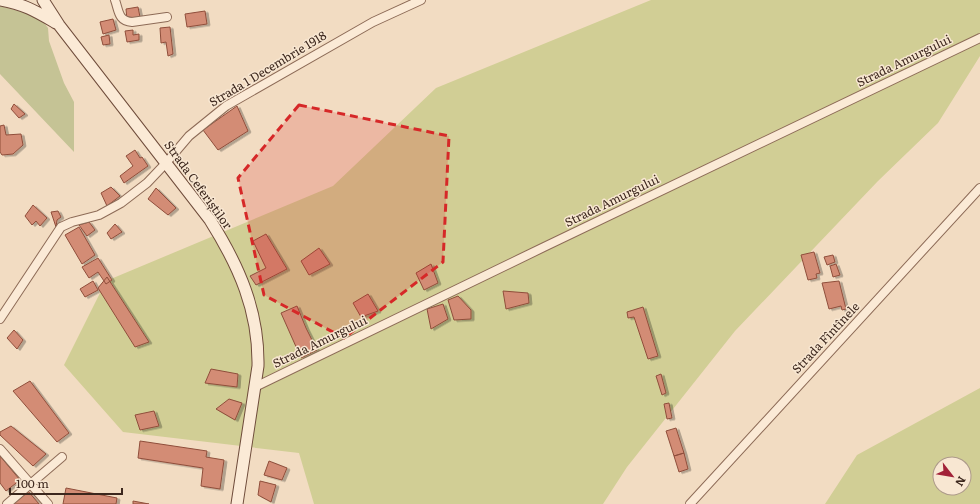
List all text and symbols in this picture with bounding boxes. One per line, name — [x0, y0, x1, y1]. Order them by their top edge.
street label: Strada 1 Decembrie 1918 — [205, 26, 330, 110]
street label: Strada Amurgului — [853, 29, 954, 91]
street label: Strada Ceferiștilor — [161, 136, 237, 233]
street label: Strada Amurgului — [561, 169, 662, 231]
street label: Strada Fîntînele — [787, 298, 863, 377]
street label: Strada Amurgului — [269, 310, 370, 372]
north arrow — [932, 456, 972, 496]
scale bar — [10, 470, 122, 496]
text: 100 m — [16, 474, 49, 492]
text: N — [952, 474, 971, 490]

